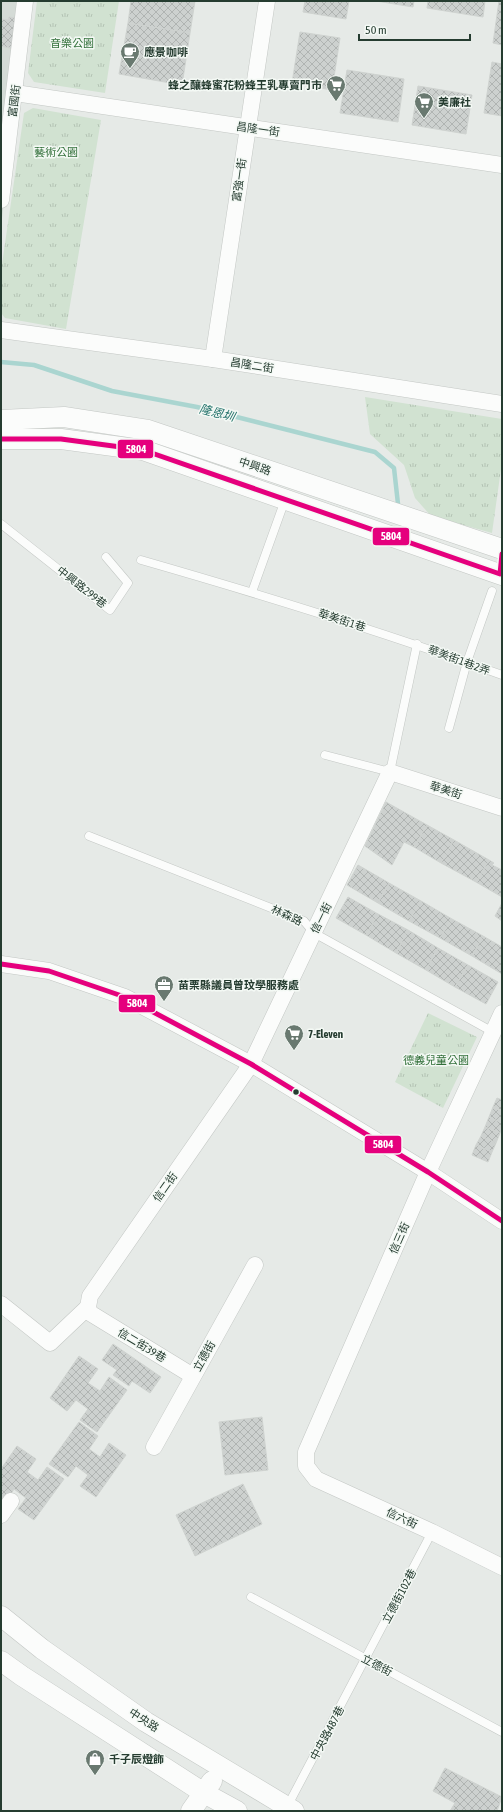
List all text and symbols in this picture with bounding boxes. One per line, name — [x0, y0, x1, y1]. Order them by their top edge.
scale bar — [359, 16, 470, 42]
text: 50 m — [365, 23, 387, 37]
park label: 音樂公園 — [50, 37, 94, 49]
cafe icon: 應景咖啡 — [119, 41, 141, 69]
place label: 應景咖啡 — [144, 46, 188, 58]
supermarket icon: 蜂之釀蜂蜜花粉蜂王乳專賣門市 — [325, 74, 347, 102]
place label: 蜂之釀蜂蜜花粉蜂王乳專賣門市 — [168, 79, 322, 91]
street label: 富國街 — [6, 84, 22, 118]
supermarket icon: 美廉社 — [413, 91, 435, 119]
place label: 美廉社 — [438, 96, 471, 108]
street label: 昌隆一街 — [235, 120, 281, 138]
park label: 藝術公園 — [34, 146, 78, 158]
street label: 富強一街 — [230, 157, 248, 203]
street label: 昌隆二街 — [229, 356, 275, 374]
water label: 隆恩圳 — [198, 402, 238, 425]
line badge: 5804 — [117, 439, 154, 459]
text: 5804 — [126, 443, 146, 455]
street label: 中興路 — [237, 455, 273, 477]
line badge: 5804 — [372, 527, 410, 546]
text: 5804 — [381, 530, 401, 542]
street label: 中興路299巷 — [55, 564, 109, 610]
street label: 華美街1巷 — [317, 607, 367, 633]
street label: 華美街1巷2弄 — [426, 643, 492, 677]
street label: 華美街 — [428, 779, 464, 801]
street label: 信一街 — [308, 901, 334, 935]
street label: 林森路 — [270, 903, 304, 927]
office icon: 苗栗縣議員曾玟學服務處 — [153, 974, 175, 1002]
place label: 苗栗縣議員曾玟學服務處 — [178, 979, 299, 991]
line badge: 5804 — [118, 994, 156, 1013]
text: 5804 — [127, 997, 147, 1009]
supermarket icon: 7-Eleven — [283, 1023, 305, 1051]
place label: 7-Eleven — [308, 1028, 343, 1040]
park label: 德義兒童公園 — [403, 1054, 469, 1066]
unlabelled marker — [291, 1087, 301, 1097]
line badge: 5804 — [364, 1135, 402, 1154]
text: 5804 — [373, 1138, 393, 1150]
street label: 信二街 — [151, 1170, 179, 1204]
street label: 信三街 — [387, 1220, 411, 1256]
street label: 信二街39巷 — [116, 1326, 168, 1364]
street label: 立德街 — [191, 1339, 217, 1373]
street label: 信六街 — [385, 1506, 419, 1530]
street label: 立德街102巷 — [380, 1567, 418, 1625]
street label: 立德街 — [360, 1652, 394, 1678]
street label: 中央路487巷 — [308, 1704, 346, 1762]
street label: 中央路 — [127, 1706, 161, 1734]
shop icon: 千子辰燈飾 — [84, 1748, 106, 1776]
place label: 千子辰燈飾 — [109, 1753, 164, 1765]

